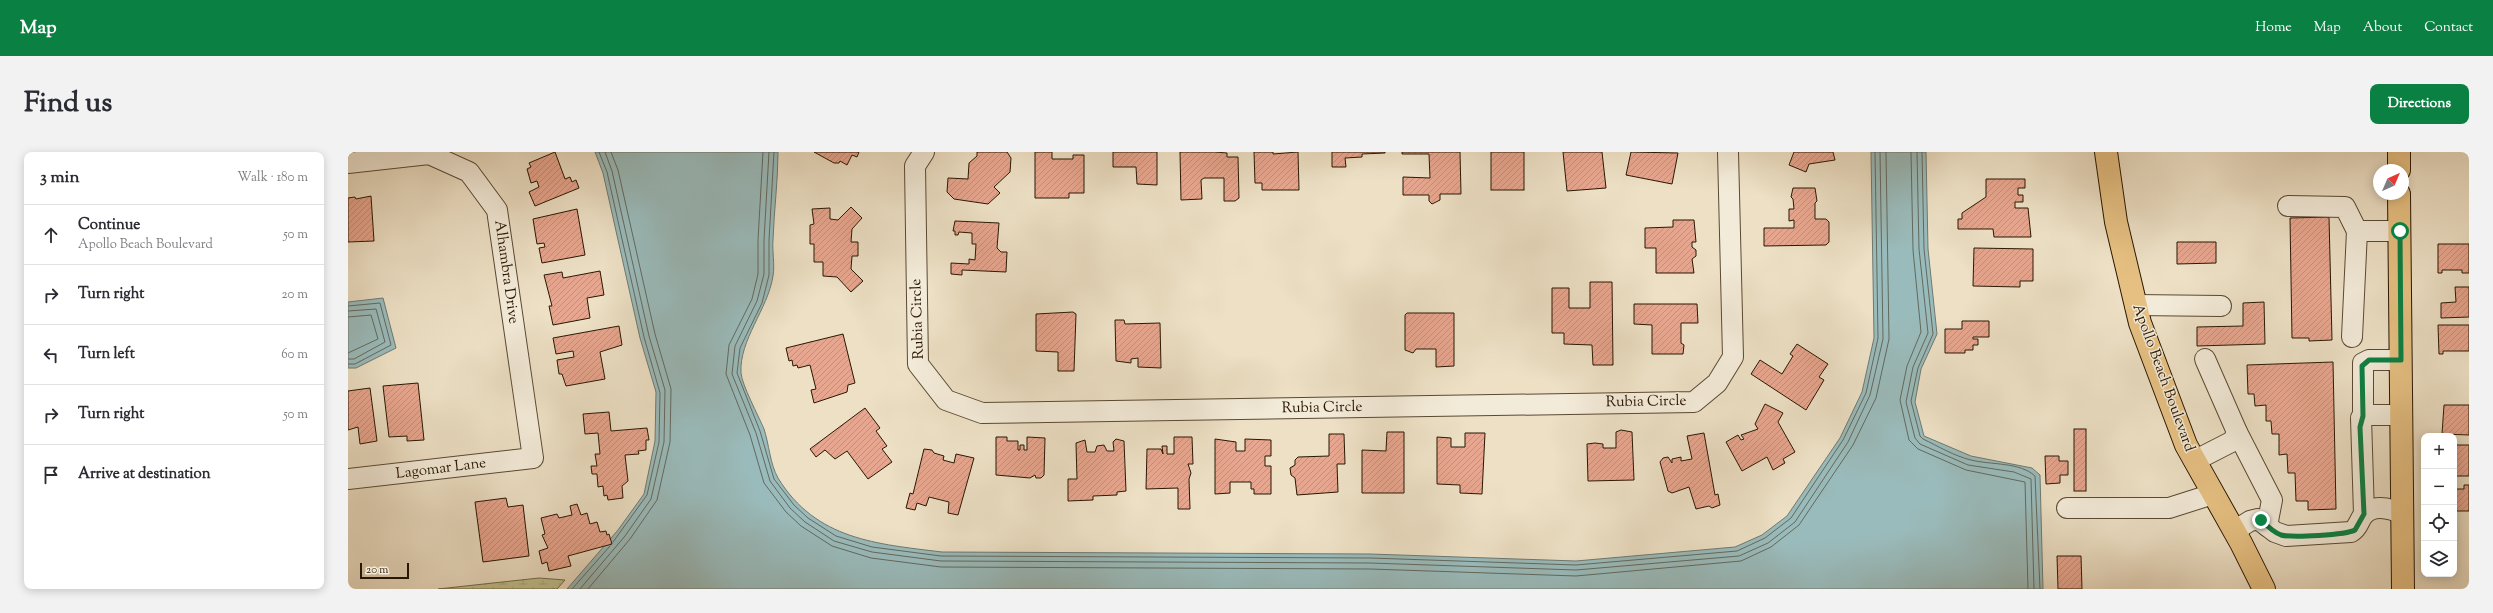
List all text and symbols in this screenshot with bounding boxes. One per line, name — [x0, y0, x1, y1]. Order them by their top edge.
text: Map — [20, 15, 57, 42]
text: Home — [2255, 18, 2292, 38]
text: Map — [2314, 18, 2341, 38]
text: About — [2363, 18, 2402, 38]
text: Contact — [2424, 18, 2473, 38]
text: Find us — [24, 84, 112, 124]
button: Directions — [2370, 84, 2469, 124]
north arrow — [2373, 164, 2409, 200]
text: 3 min — [40, 166, 79, 190]
text: Walk · 180 m — [237, 169, 308, 187]
text: Continue — [78, 215, 140, 236]
street label: Alhambra Drive — [488, 219, 524, 325]
route start — [2391, 222, 2409, 240]
icon: ahead — [40, 224, 62, 246]
text: 50 m — [283, 226, 308, 244]
text: Apollo Beach Boulevard — [78, 236, 213, 254]
street label: Rubia Circle — [906, 278, 930, 360]
icon: right — [40, 284, 62, 306]
text: Turn right — [78, 284, 144, 305]
text: 20 m — [282, 286, 308, 304]
street label: Apollo Beach Boulevard — [2127, 301, 2200, 455]
icon: left — [40, 344, 62, 366]
text: Turn left — [78, 344, 135, 365]
text: 60 m — [281, 346, 308, 364]
street label: Rubia Circle — [1605, 391, 1687, 413]
street label: Rubia Circle — [1281, 397, 1363, 419]
icon: right — [40, 404, 62, 426]
text: Turn right — [78, 404, 144, 425]
text: 50 m — [283, 406, 308, 424]
map controls — [2421, 433, 2457, 577]
button: + — [2421, 433, 2457, 469]
street label: Lagomar Lane — [395, 453, 487, 485]
icon: arrive — [40, 464, 62, 486]
text: Arrive at destination — [78, 464, 211, 485]
button: − — [2421, 469, 2457, 505]
button: locate — [2421, 505, 2457, 541]
route end — [2252, 511, 2270, 529]
button: layers — [2421, 541, 2457, 577]
scale bar — [360, 561, 409, 580]
text: 20 m — [366, 562, 388, 578]

